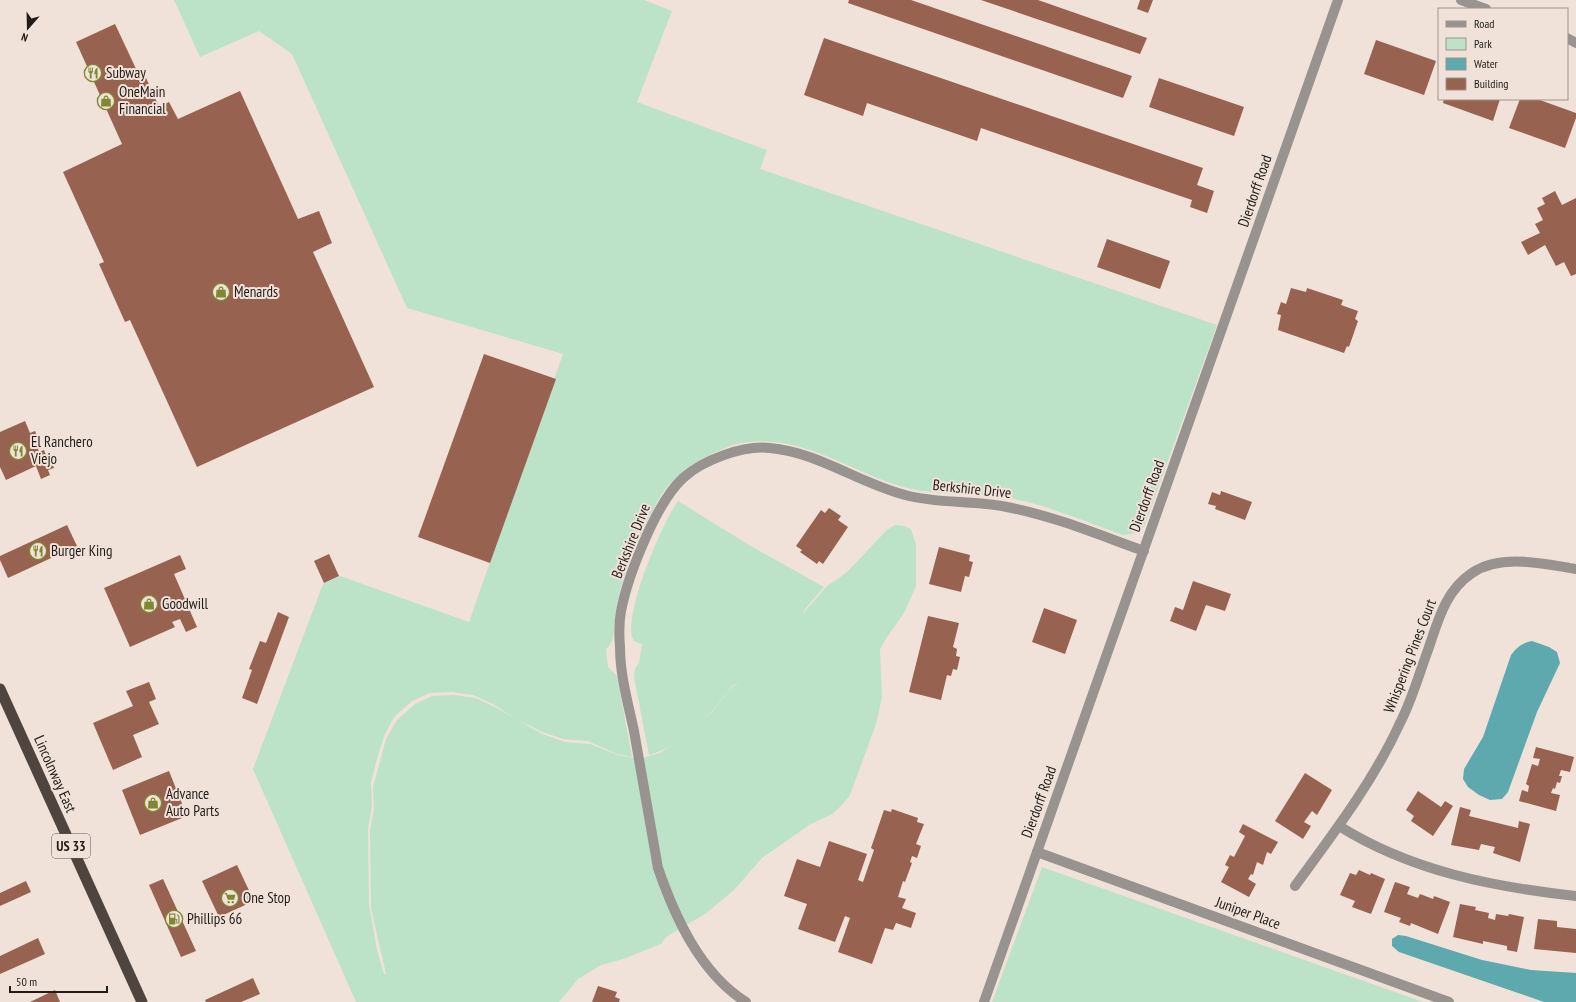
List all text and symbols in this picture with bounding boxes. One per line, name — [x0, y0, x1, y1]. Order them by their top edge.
north arrow — [8, 8, 48, 48]
legend — [1438, 8, 1568, 100]
text: Road — [1474, 16, 1494, 31]
text: N — [19, 30, 30, 45]
text: Park — [1474, 36, 1492, 51]
text: Water — [1474, 56, 1499, 71]
restaurant icon: Subway — [83, 63, 103, 83]
place label: Subway — [106, 63, 146, 82]
text: Building — [1474, 76, 1509, 91]
place label: OneMain Financial — [119, 82, 166, 118]
shop icon: OneMain Financial — [96, 91, 116, 111]
street label: Dierdorff Road — [1233, 152, 1276, 229]
shop icon: Menards — [211, 282, 231, 302]
place label: Menards — [234, 282, 278, 301]
place label: El Ranchero Viejo — [30, 432, 93, 468]
restaurant icon: El Ranchero Viejo — [8, 441, 28, 461]
street label: Dierdorff Road — [1125, 457, 1168, 534]
street label: Berkshire Drive — [932, 475, 1012, 502]
street label: Berkshire Drive — [607, 501, 654, 581]
restaurant icon: Burger King — [28, 541, 48, 561]
place label: Burger King — [51, 541, 112, 560]
shop icon: Goodwill — [139, 594, 159, 614]
place label: Goodwill — [162, 594, 208, 613]
street label: Whispering Pines Court — [1379, 596, 1440, 715]
street label: Lincolnway East — [30, 732, 81, 815]
street label: Dierdorff Road — [1017, 763, 1060, 840]
place label: Advance Auto Parts — [166, 784, 219, 820]
shop icon: Advance Auto Parts — [143, 793, 163, 813]
road number: US 33 — [52, 834, 90, 858]
supermarket icon: One Stop — [220, 888, 240, 908]
place label: One Stop — [243, 888, 291, 907]
street label: Juniper Place — [1212, 892, 1283, 933]
fuel station icon: Phillips 66 — [164, 909, 184, 929]
place label: Phillips 66 — [187, 909, 242, 928]
scale bar — [10, 968, 107, 994]
text: 50 m — [16, 974, 37, 989]

